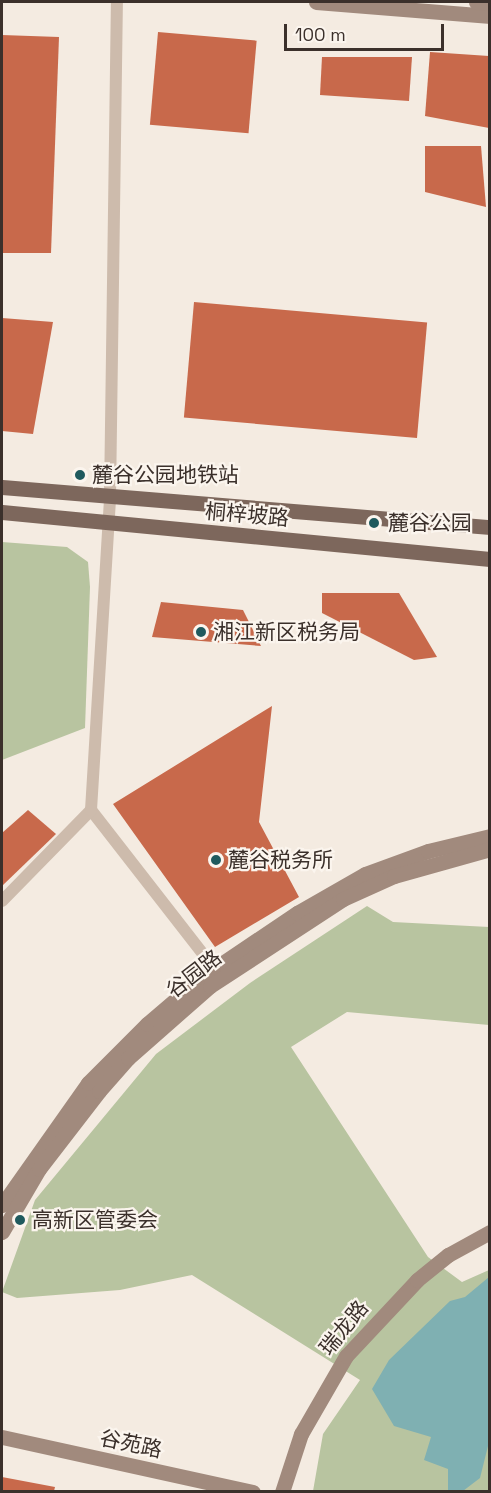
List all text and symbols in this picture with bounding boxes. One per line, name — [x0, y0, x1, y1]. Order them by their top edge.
scale bar — [287, 12, 448, 50]
text: 100 m — [295, 23, 346, 46]
place label: 麓谷公园地铁站 — [92, 462, 239, 488]
marker: 麓谷公园地铁站 — [73, 468, 87, 482]
street label: 桐梓坡路 — [204, 499, 290, 531]
place label: 麓谷公园 — [388, 510, 472, 536]
marker: 麓谷公园 — [365, 514, 383, 532]
place label: 湘江新区税务局 — [213, 619, 360, 645]
marker: 湘江新区税务局 — [194, 625, 208, 639]
place label: 麓谷税务所 — [228, 847, 333, 873]
marker: 麓谷税务所 — [209, 853, 223, 867]
street label: 谷园路 — [161, 945, 227, 1003]
place label: 高新区管委会 — [32, 1207, 158, 1233]
marker: 高新区管委会 — [13, 1213, 27, 1227]
street label: 瑞龙路 — [314, 1296, 374, 1360]
street label: 谷苑路 — [98, 1425, 164, 1463]

